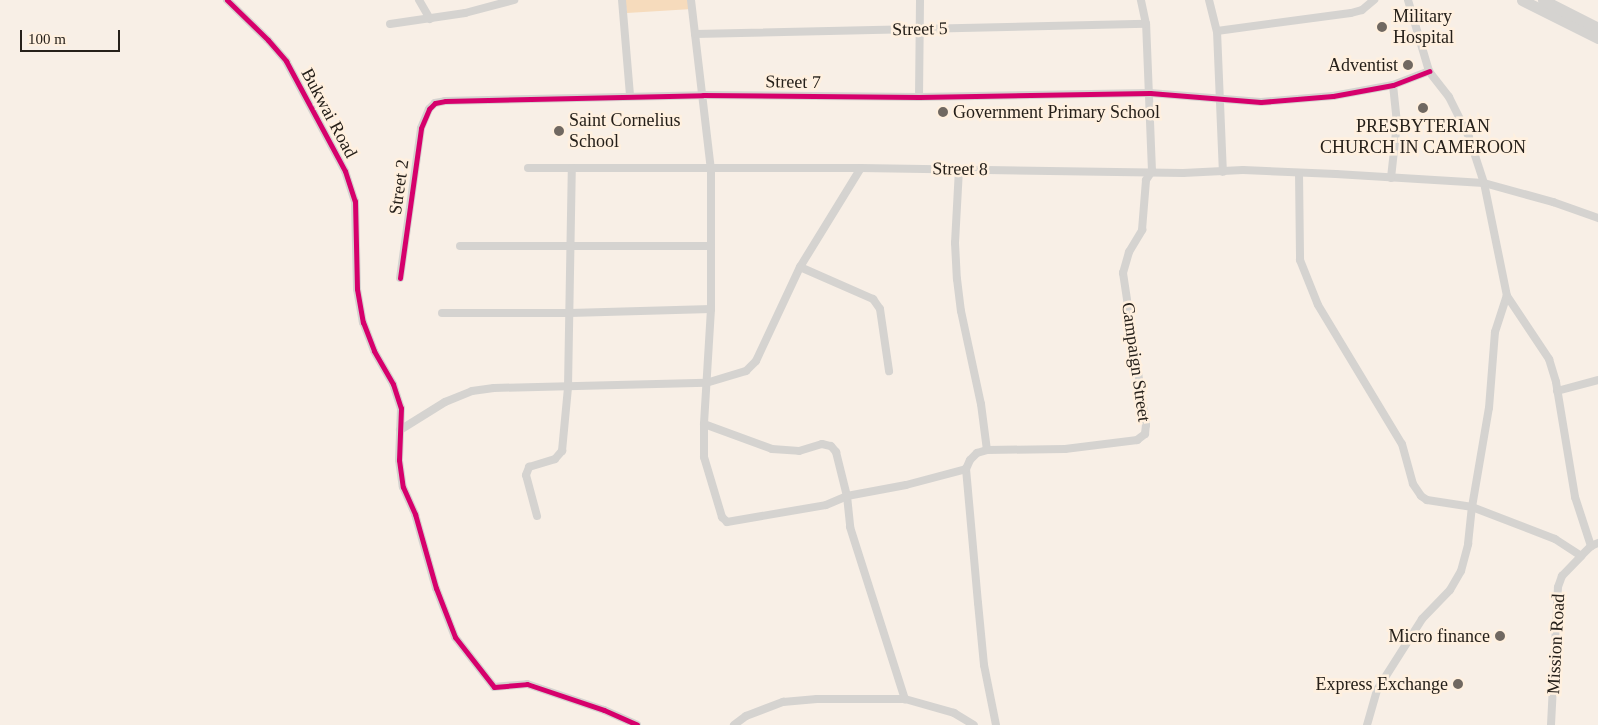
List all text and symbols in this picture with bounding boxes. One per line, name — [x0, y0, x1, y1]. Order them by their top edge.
place label: Military Hospital — [1393, 6, 1454, 48]
street label: Street 5 — [892, 18, 948, 40]
scale bar — [22, 20, 122, 52]
marker: Military Hospital — [1375, 20, 1389, 34]
text: 100 m — [28, 31, 66, 47]
place label: Adventist — [1328, 54, 1398, 76]
marker: Adventist — [1402, 59, 1414, 71]
street label: Bukwai Road — [296, 64, 362, 162]
street label: Street 7 — [765, 71, 821, 93]
place label: Government Primary School — [953, 101, 1160, 123]
marker: PRESBYTERIAN CHURCH IN CAMEROON — [1417, 102, 1429, 114]
marker: Government Primary School — [937, 106, 949, 118]
place label: Saint Cornelius School — [569, 110, 680, 152]
place label: PRESBYTERIAN CHURCH IN CAMEROON — [1320, 116, 1526, 158]
marker: Saint Cornelius School — [553, 125, 565, 137]
street label: Street 2 — [384, 158, 414, 216]
street label: Street 8 — [932, 158, 988, 180]
street label: Campaign Street — [1117, 301, 1155, 423]
street label: Mission Road — [1543, 593, 1569, 695]
place label: Micro finance — [1389, 625, 1490, 647]
marker: Micro finance — [1494, 630, 1506, 642]
place label: Express Exchange — [1316, 673, 1448, 695]
marker: Express Exchange — [1452, 678, 1464, 690]

